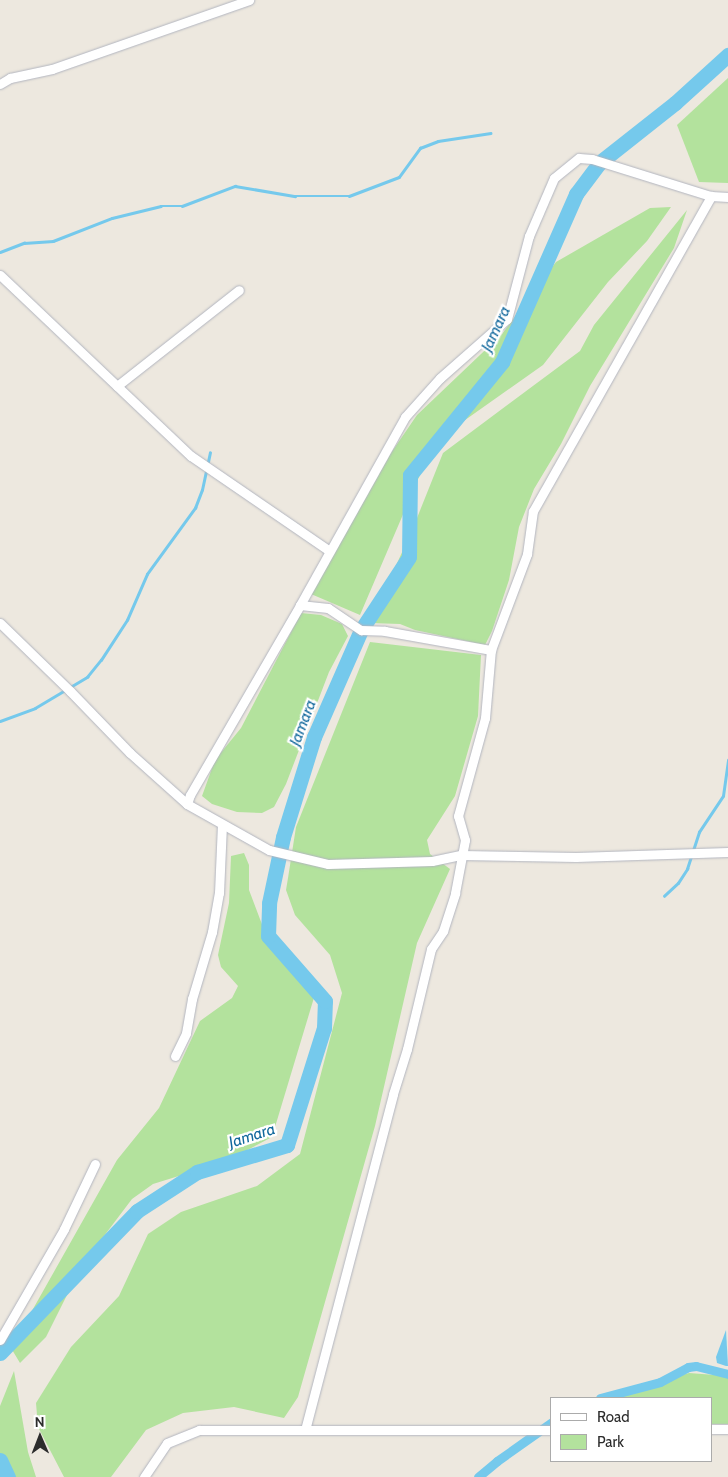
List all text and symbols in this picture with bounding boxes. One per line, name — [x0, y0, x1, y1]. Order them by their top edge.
water label: Jamara — [477, 303, 515, 355]
water label: Jamara — [285, 697, 321, 749]
water label: Jamara — [226, 1120, 278, 1152]
legend — [550, 1397, 713, 1462]
text: Road — [597, 1408, 630, 1426]
north arrow — [15, 1412, 65, 1462]
text: N — [35, 1413, 45, 1431]
text: Park — [597, 1433, 624, 1451]

